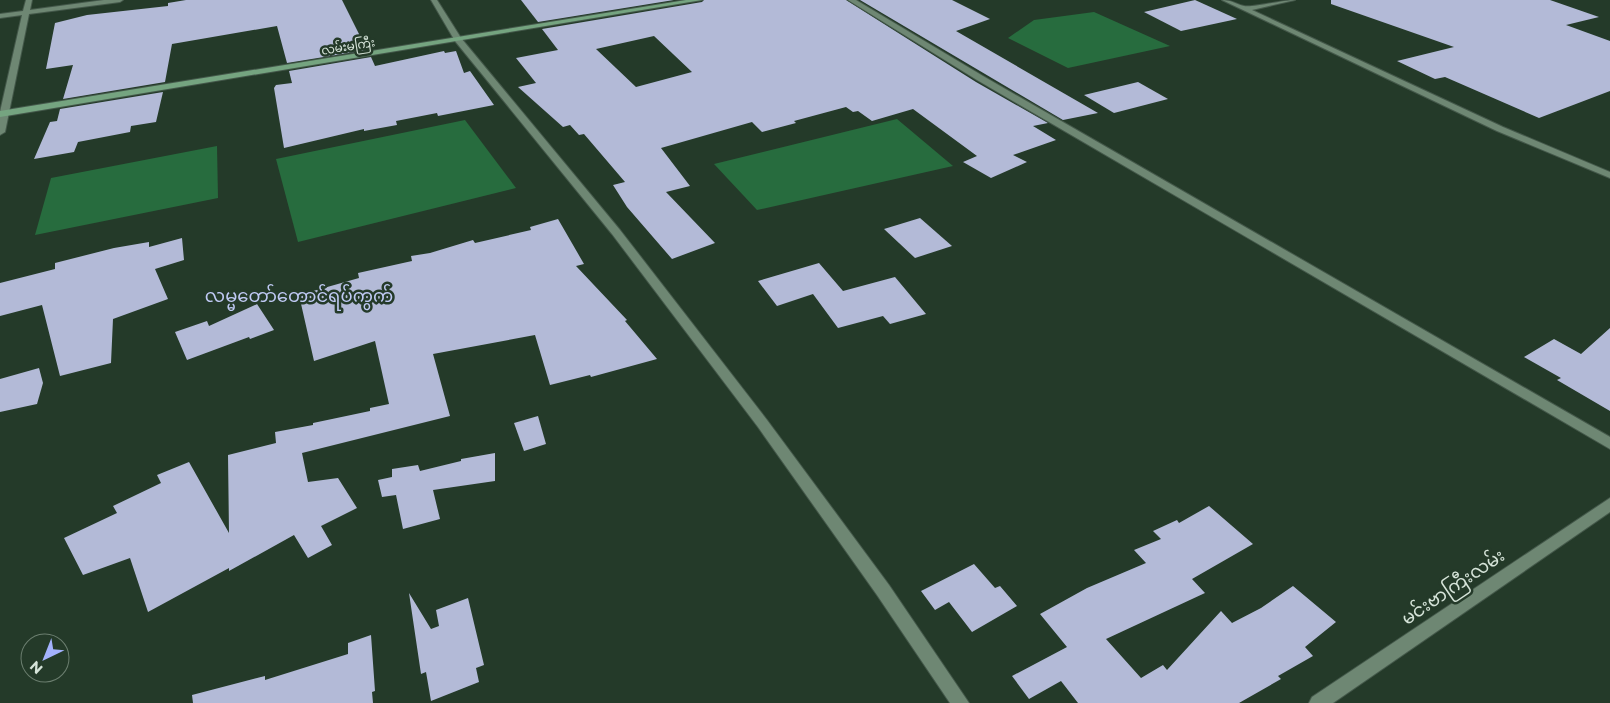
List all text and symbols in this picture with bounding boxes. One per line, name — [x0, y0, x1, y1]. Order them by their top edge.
street label: လမ်းမကြီး — [320, 33, 376, 61]
district label: လမ္မတော်တောင်ရပ်ကွက် — [205, 283, 393, 311]
street label: မင်းဗာကြီးလမ်း — [1396, 542, 1511, 633]
north arrow — [20, 633, 70, 683]
text: N — [26, 657, 46, 678]

